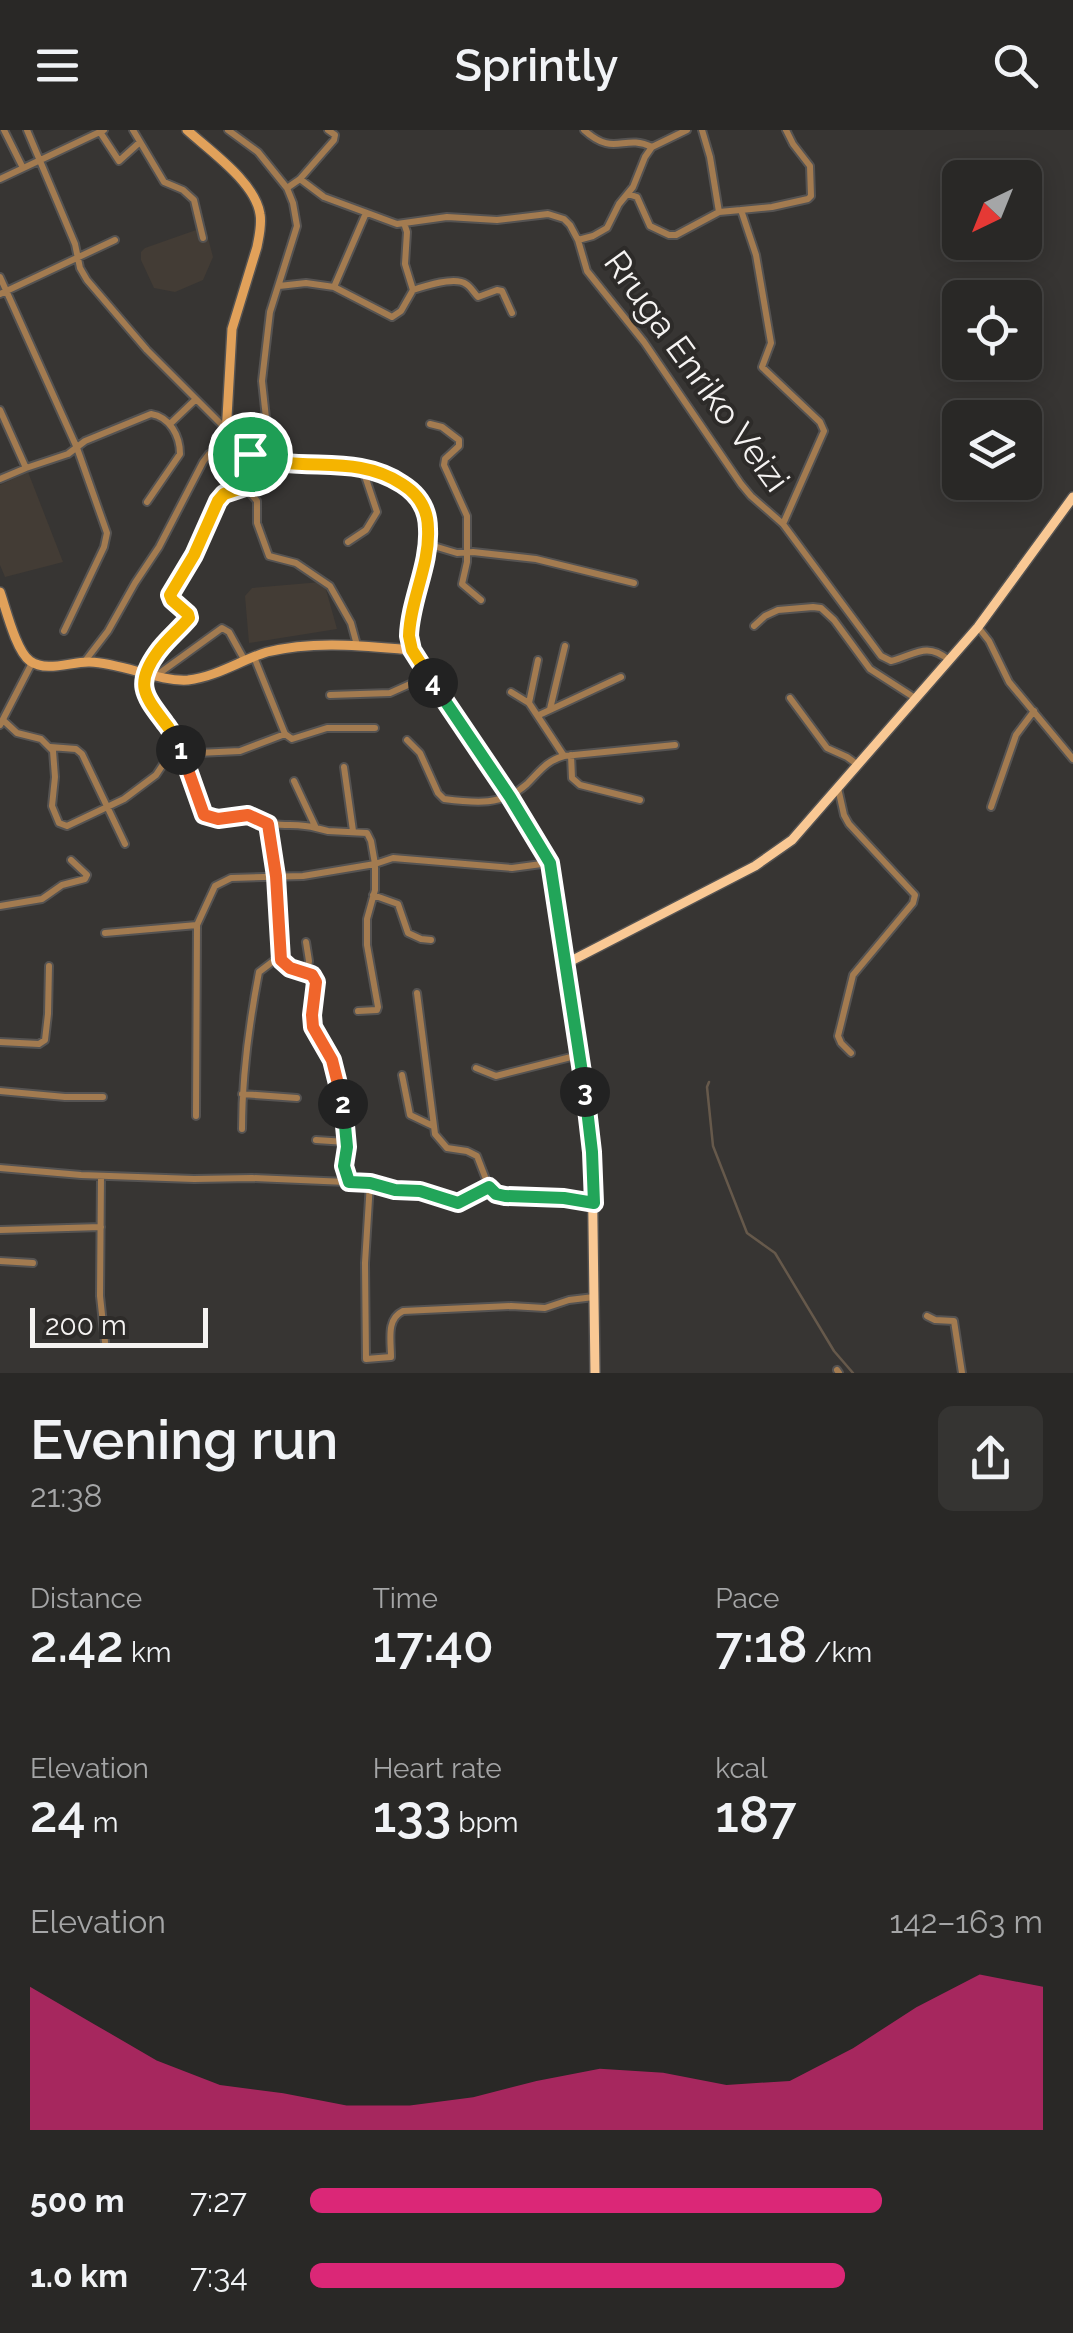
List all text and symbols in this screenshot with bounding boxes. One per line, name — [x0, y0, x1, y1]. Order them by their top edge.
icon: menu — [30, 38, 85, 93]
icon: search — [988, 38, 1043, 93]
text: Sprintly — [455, 39, 618, 92]
north arrow — [942, 160, 1042, 260]
map controls — [942, 160, 1042, 500]
street label: Rruga Enriko Veizi — [596, 243, 798, 499]
button: locate — [942, 280, 1042, 380]
button: layers — [942, 400, 1042, 500]
pin — [208, 412, 293, 497]
icon: arrive — [223, 427, 278, 482]
pin: 4 — [408, 658, 458, 708]
text: 4 — [425, 666, 441, 699]
pin: 1 — [156, 725, 206, 775]
text: 1 — [174, 733, 188, 766]
pin: 3 — [560, 1067, 610, 1117]
text: 3 — [577, 1075, 593, 1108]
pin: 2 — [318, 1079, 368, 1129]
text: 2 — [335, 1087, 351, 1120]
scale bar — [30, 1303, 208, 1348]
text: 200 m — [45, 1309, 127, 1342]
button: share — [938, 1406, 1043, 1511]
text: Evening run — [30, 1407, 338, 1472]
text: 21:38 — [30, 1477, 102, 1514]
text: Distance — [30, 1582, 142, 1615]
text: Time — [373, 1582, 438, 1615]
text: Pace — [715, 1582, 780, 1615]
text: 2.42 — [30, 1615, 124, 1674]
text: 17:40 — [373, 1615, 494, 1674]
text: 7:18 — [715, 1615, 807, 1674]
text: km — [124, 1636, 171, 1669]
text: /km — [807, 1636, 872, 1669]
text: Elevation — [30, 1752, 149, 1785]
text: Heart rate — [373, 1752, 502, 1785]
text: kcal — [715, 1752, 768, 1785]
text: 24 — [30, 1785, 86, 1844]
text: 133 — [373, 1785, 451, 1844]
text: 187 — [715, 1785, 796, 1844]
text: m — [86, 1806, 119, 1839]
text: bpm — [451, 1806, 519, 1839]
text: Elevation — [30, 1903, 166, 1940]
text: 142–163 m — [889, 1903, 1043, 1940]
text: 500 m — [30, 2182, 125, 2219]
text: 7:27 — [190, 2182, 247, 2219]
text: 1.0 km — [30, 2257, 128, 2294]
text: 7:34 — [190, 2257, 248, 2294]

